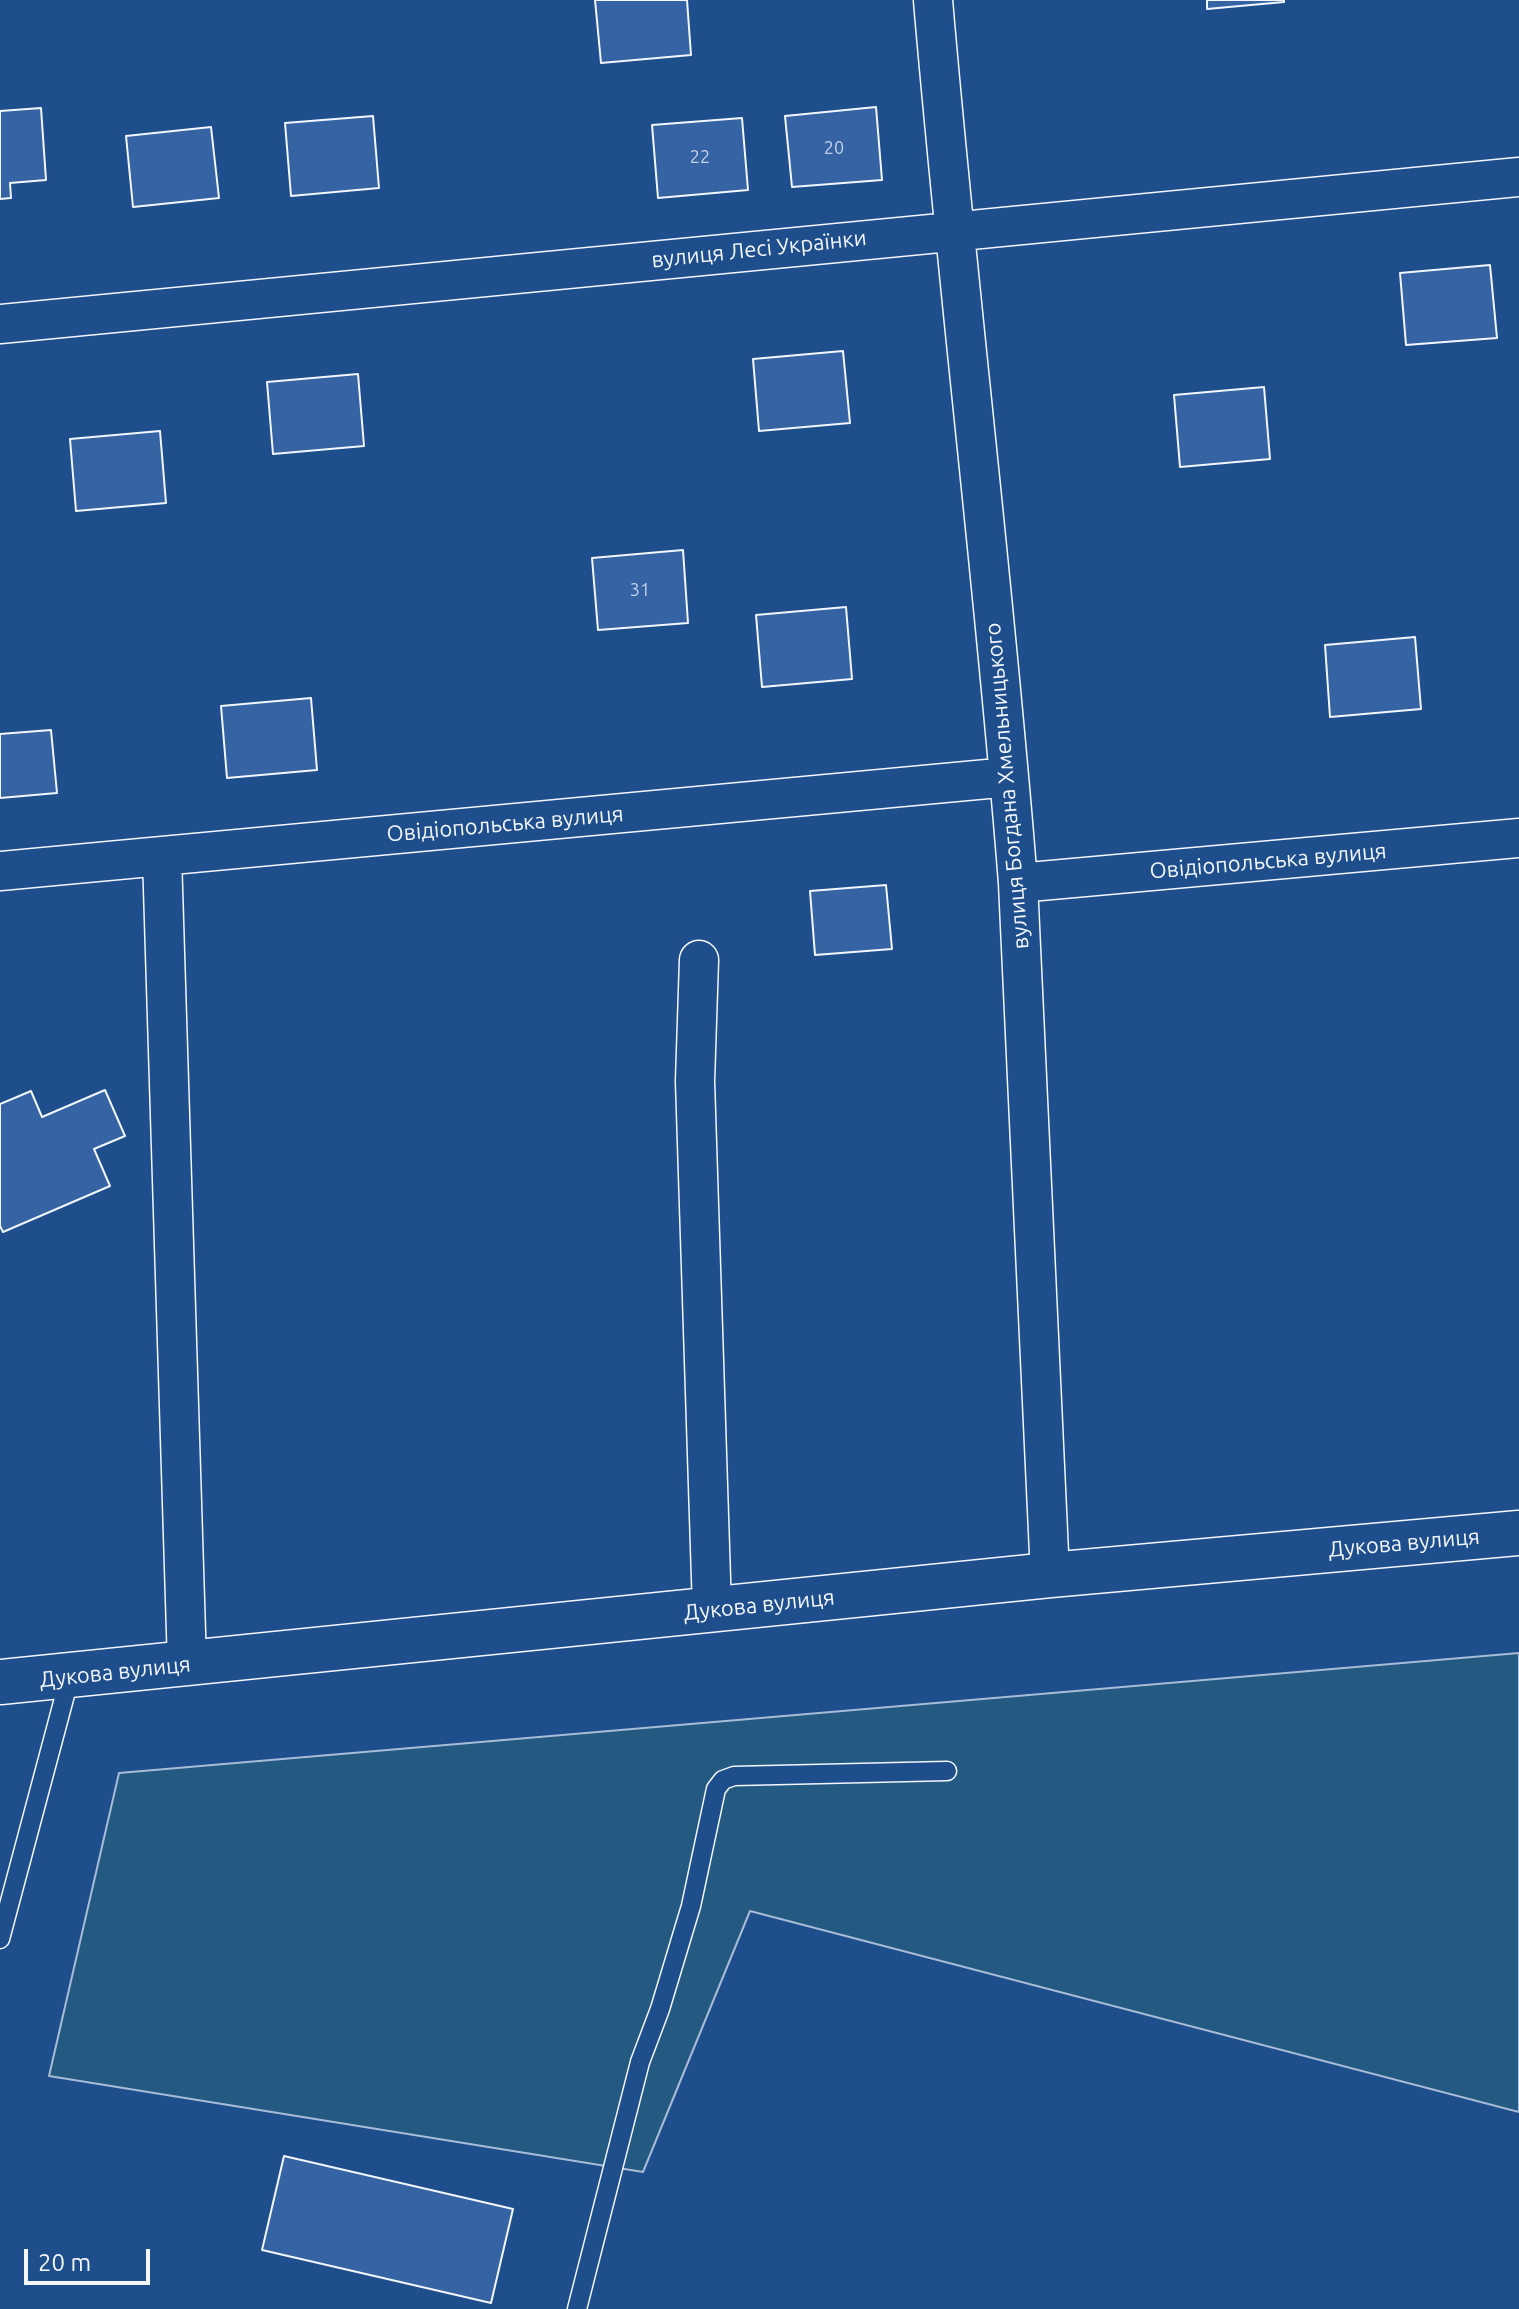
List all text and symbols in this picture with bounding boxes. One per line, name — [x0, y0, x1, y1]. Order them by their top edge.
house number: 20 — [824, 137, 844, 159]
house number: 22 — [690, 146, 710, 168]
street label: вулиця Лесі Українки — [650, 225, 868, 273]
house number: 31 — [630, 579, 650, 601]
street label: вулиця Богдана Хмельницького — [980, 622, 1034, 950]
street label: Овідіопольська вулиця — [386, 800, 624, 848]
street label: Овідіопольська вулиця — [1149, 837, 1387, 885]
street label: Дукова вулиця — [1327, 1523, 1481, 1563]
street label: Дукова вулиця — [682, 1584, 836, 1626]
street label: Дукова вулиця — [38, 1651, 192, 1693]
scale bar — [28, 2233, 154, 2283]
text: 20 m — [38, 2249, 91, 2276]

